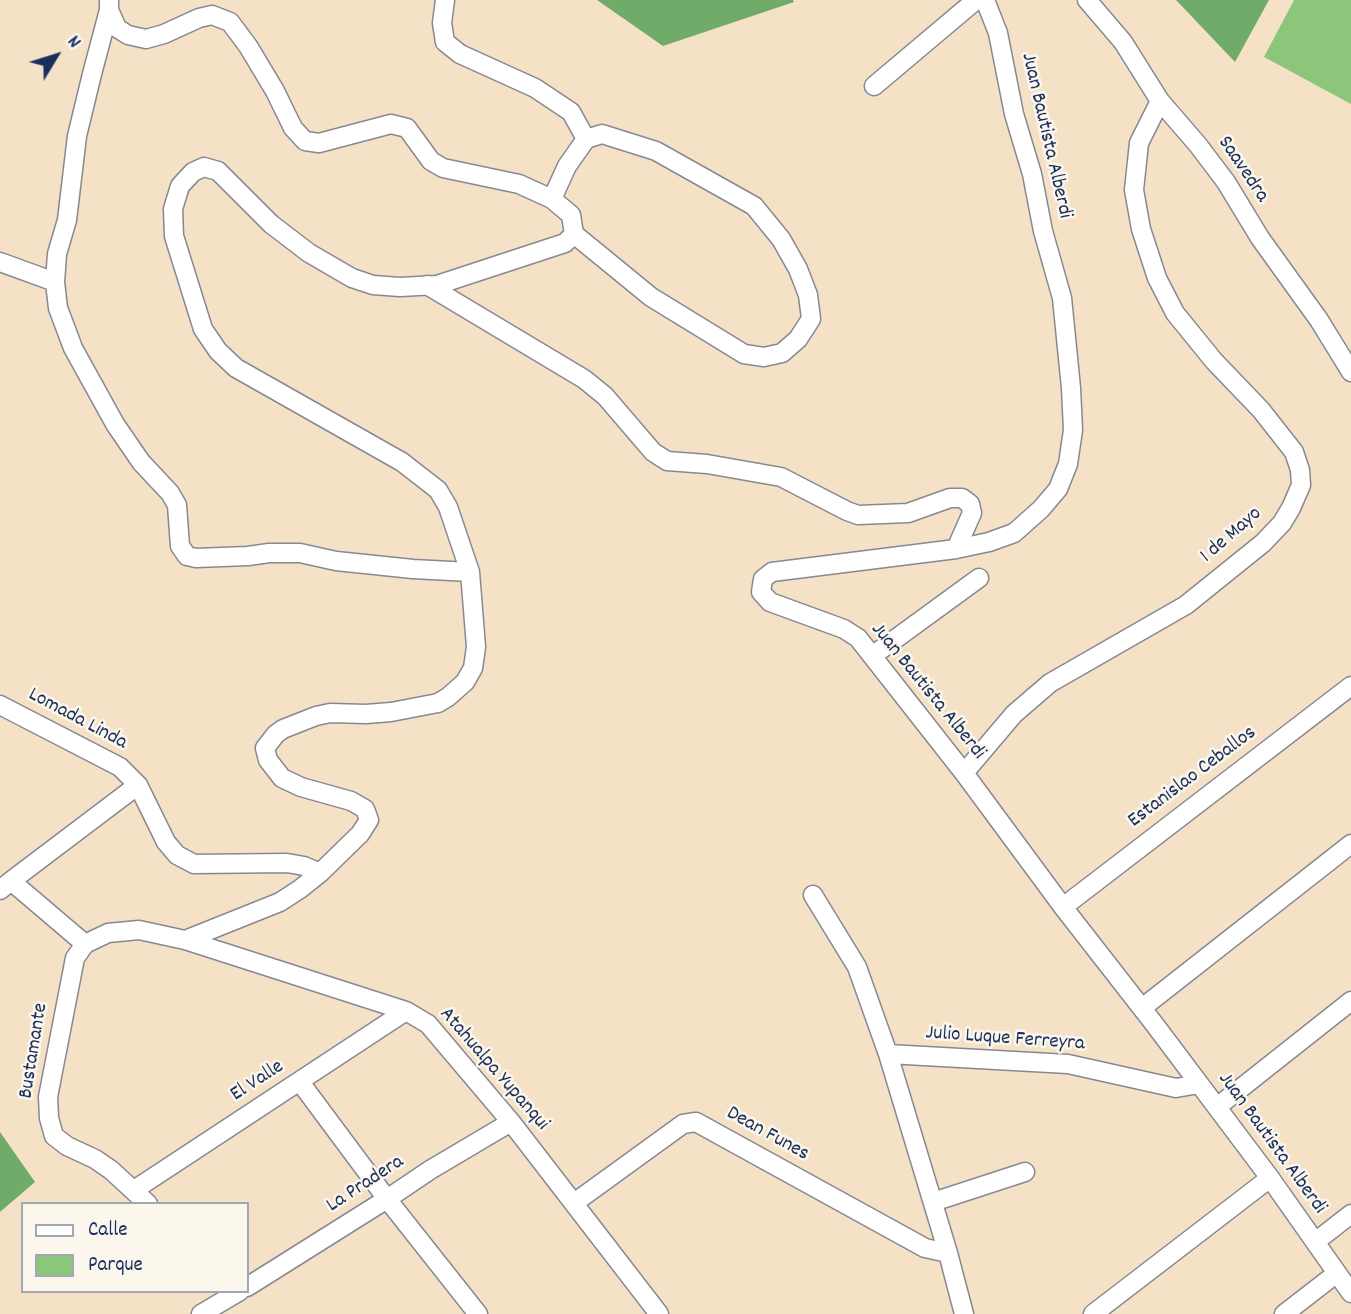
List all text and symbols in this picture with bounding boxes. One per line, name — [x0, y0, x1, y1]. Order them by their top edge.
north arrow — [21, 21, 91, 91]
text: N — [59, 31, 86, 55]
street label: Juan Bautista Alberdi — [1014, 51, 1076, 221]
street label: Saavedra — [1211, 132, 1273, 208]
street label: 1 de Mayo — [1196, 502, 1268, 570]
street label: Juan Bautista Alberdi — [864, 618, 990, 766]
street label: Lomada Linda — [23, 683, 131, 757]
street label: Estanislao Ceballos — [1124, 722, 1262, 834]
street label: Bustamante — [15, 1001, 55, 1101]
street label: Atahualpa Yupanqui — [433, 1003, 553, 1137]
street label: Julio Luque Ferreyra — [925, 1022, 1085, 1058]
street label: El Valle — [227, 1055, 289, 1109]
street label: Juan Bautista Alberdi — [1211, 1068, 1331, 1220]
street label: Dean Funes — [721, 1102, 813, 1168]
street label: La Pradera — [323, 1151, 409, 1219]
legend — [21, 1202, 248, 1293]
text: Calle — [88, 1216, 127, 1246]
text: Parque — [88, 1251, 143, 1281]

